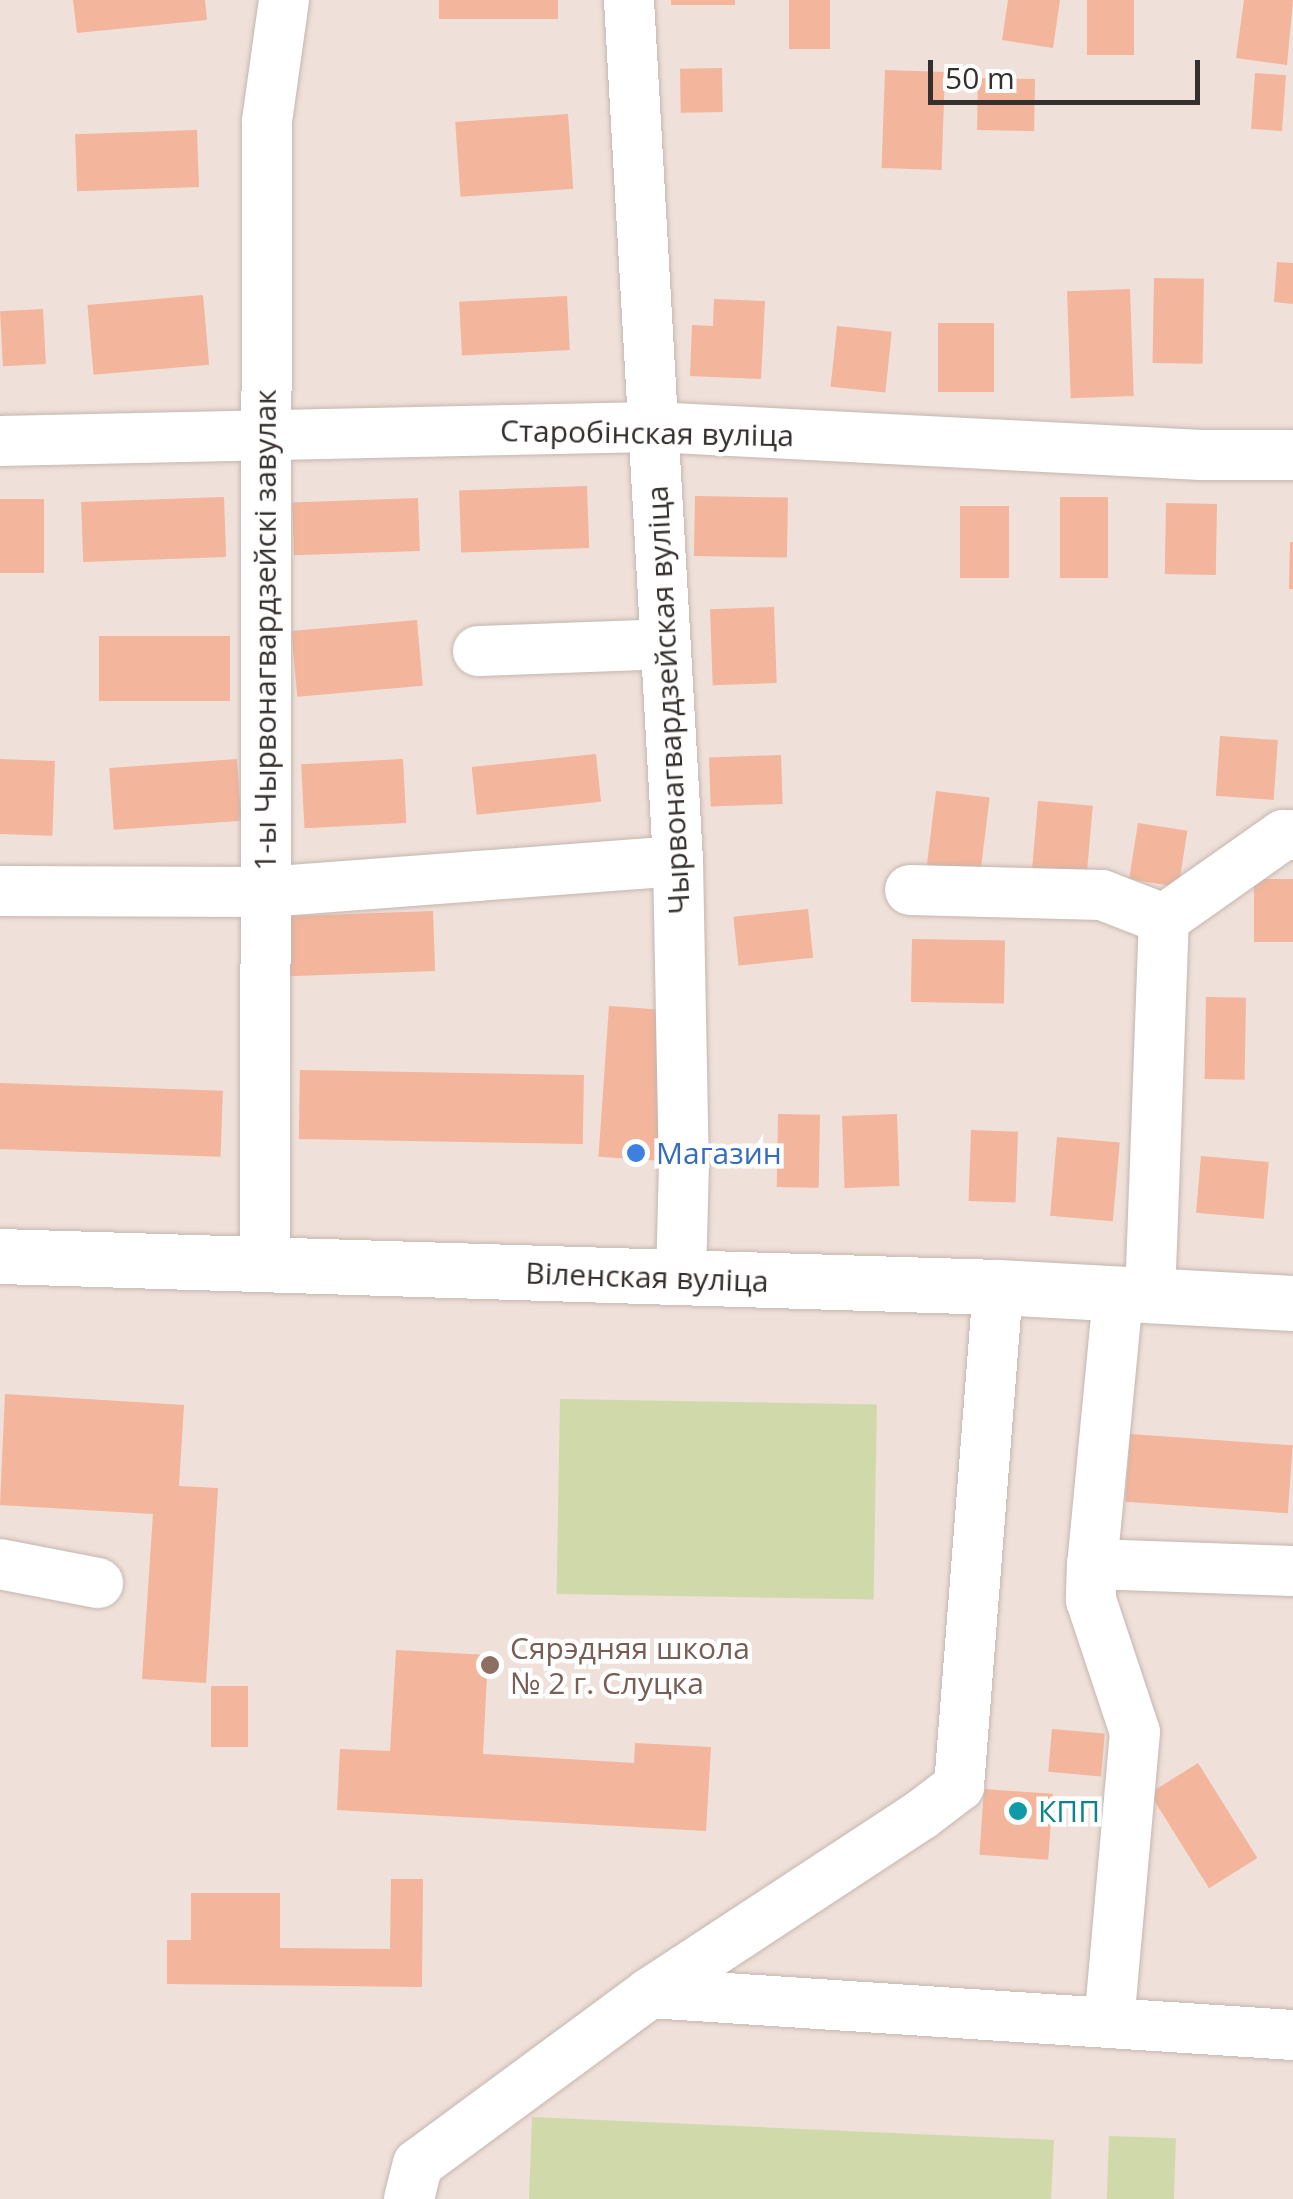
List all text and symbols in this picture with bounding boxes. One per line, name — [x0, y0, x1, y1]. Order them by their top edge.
scale bar — [933, 40, 1206, 102]
text: 50 m — [945, 57, 1015, 98]
street label: 1-ы Чырвонагвардзейскі завулак — [247, 389, 283, 871]
street label: Старобінская вуліца — [500, 412, 794, 454]
street label: Чырвонагвардзейская вуліца — [639, 485, 697, 915]
place label: Магазин — [656, 1135, 782, 1171]
marker: Магазин — [625, 1142, 647, 1164]
street label: Віленская вуліца — [525, 1255, 769, 1299]
place label: Сярэдняя школа № 2 г. Слуцка — [510, 1630, 750, 1700]
marker: Сярэдняя школа № 2 г. Слуцка — [479, 1654, 501, 1676]
place label: КПП — [1038, 1793, 1100, 1829]
marker: КПП — [1007, 1800, 1029, 1822]

